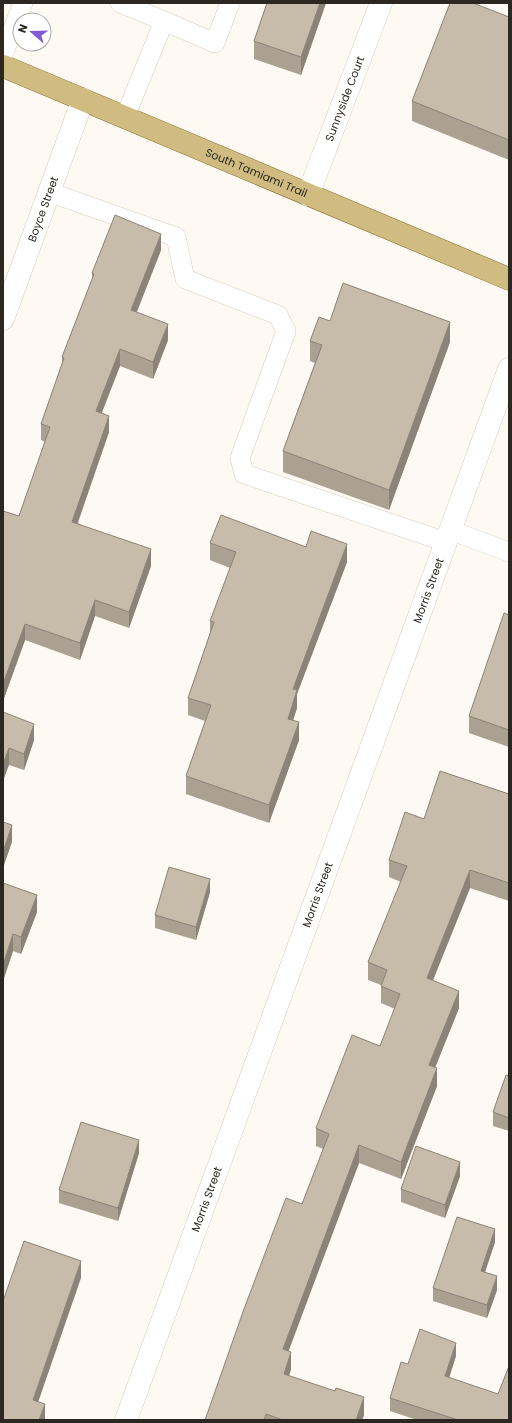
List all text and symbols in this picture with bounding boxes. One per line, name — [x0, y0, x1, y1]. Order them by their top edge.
north arrow — [12, 12, 52, 52]
text: N — [14, 22, 32, 35]
street label: Sunnyside Court — [321, 54, 368, 144]
street label: South Tamiami Trail — [203, 144, 310, 201]
street label: Boyce Street — [24, 174, 62, 244]
street label: Morris Street — [409, 555, 448, 625]
street label: Morris Street — [298, 860, 337, 930]
street label: Morris Street — [187, 1164, 226, 1234]

